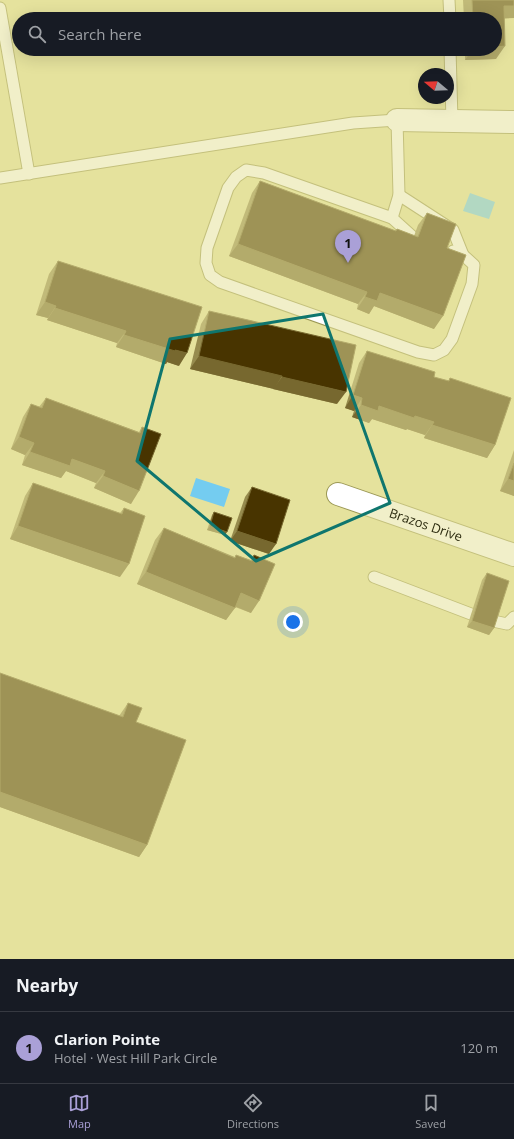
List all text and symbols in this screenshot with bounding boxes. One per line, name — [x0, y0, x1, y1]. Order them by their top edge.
search box — [12, 12, 502, 56]
icon: search — [26, 23, 48, 45]
text: Search here — [58, 24, 142, 44]
north arrow — [418, 68, 454, 104]
pin: 1 — [335, 230, 361, 263]
street label: Brazos Drive — [387, 503, 465, 545]
your location — [283, 612, 303, 632]
text: Nearby — [16, 974, 78, 997]
text: Clarion Pointe — [54, 1029, 160, 1049]
text: 1 — [25, 1039, 33, 1057]
text: 120 m — [460, 1039, 498, 1057]
text: Hotel · West Hill Park Circle — [54, 1049, 217, 1067]
tab: Map — [68, 1092, 91, 1131]
tab: Directions — [227, 1092, 279, 1131]
tab: Saved — [415, 1092, 446, 1131]

